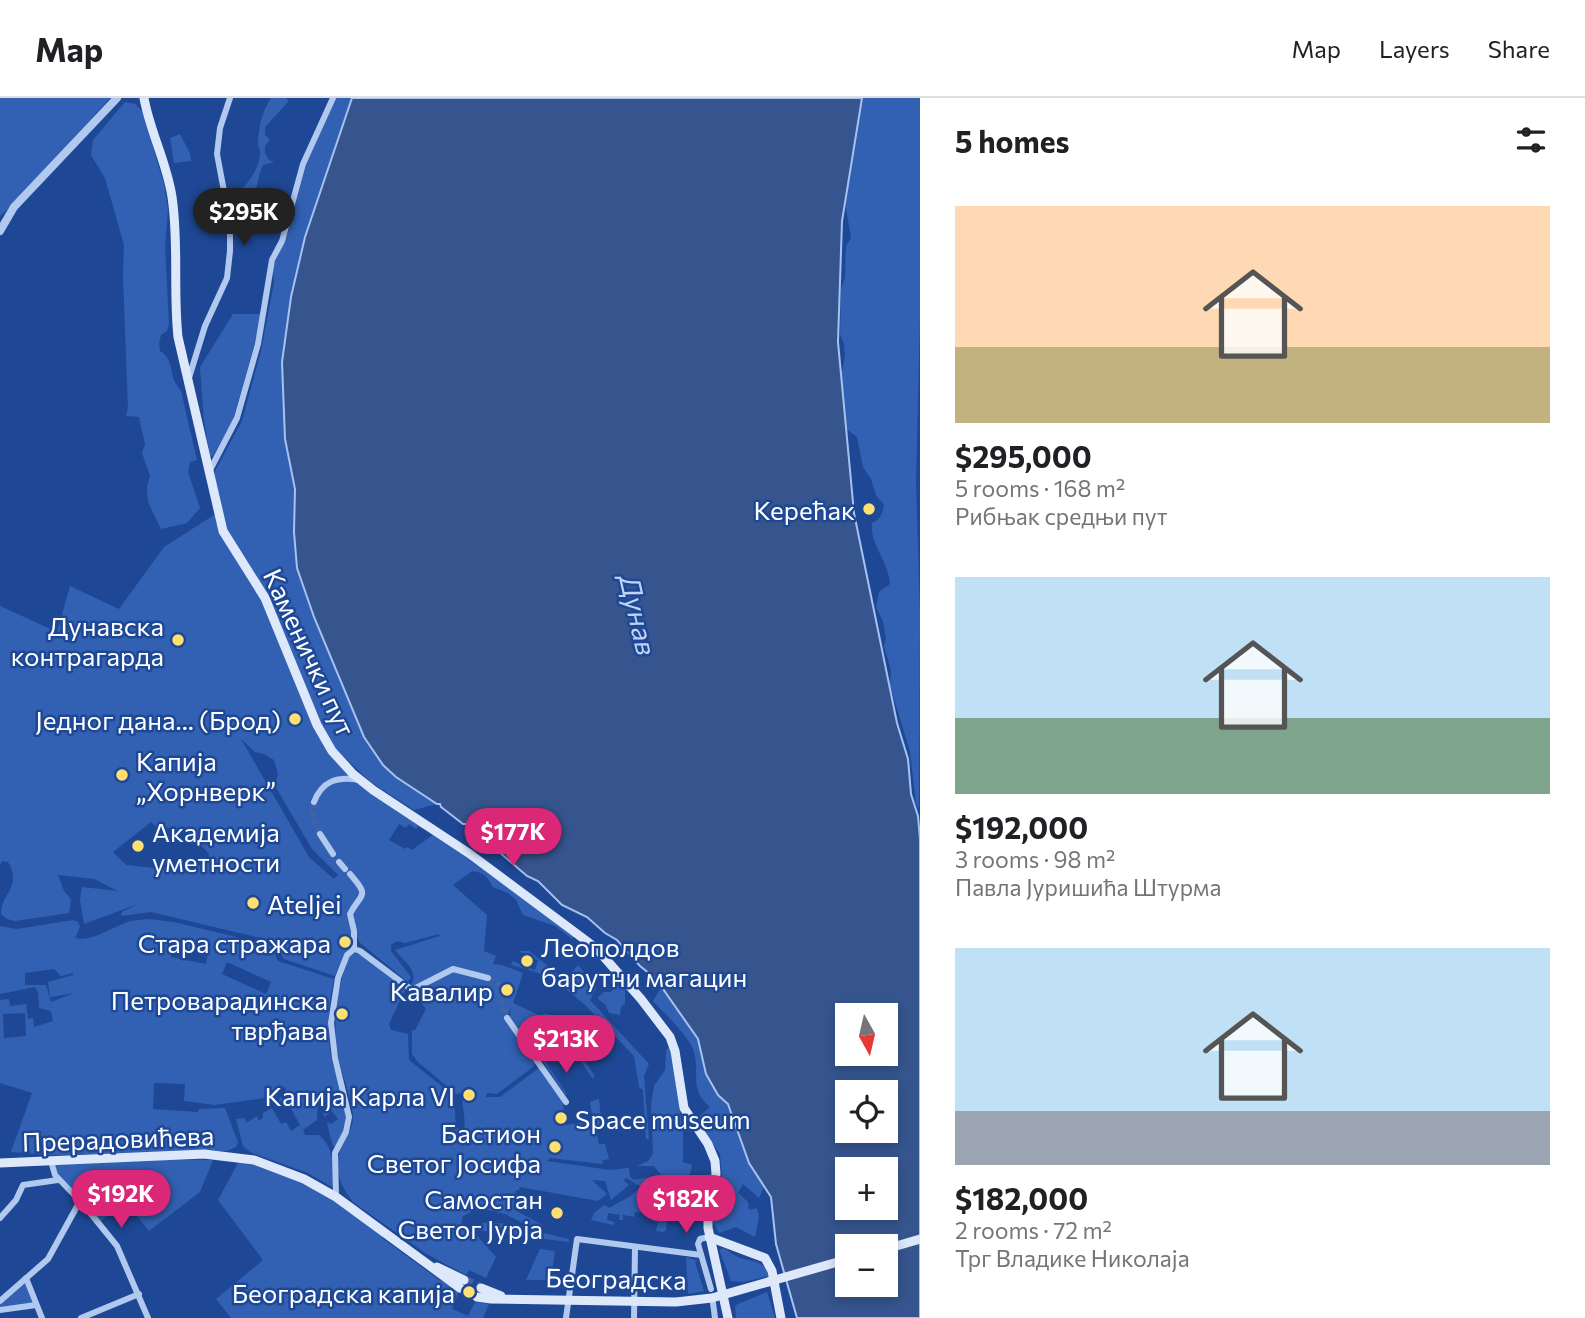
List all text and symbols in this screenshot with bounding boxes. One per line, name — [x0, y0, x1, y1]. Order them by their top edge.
text: Map — [35, 28, 103, 69]
text: Map — [1292, 34, 1341, 63]
text: Layers — [1379, 34, 1450, 63]
text: Share — [1488, 34, 1550, 63]
icon: filters — [1512, 121, 1550, 159]
text: 5 homes — [955, 122, 1069, 159]
pin: $295K — [195, 188, 293, 248]
text: $295K — [209, 197, 279, 225]
icon: home — [1190, 251, 1316, 377]
text: $295,000 — [955, 437, 1092, 474]
text: 5 rooms · 168 m² — [955, 474, 1125, 502]
place label: Керећак — [753, 494, 855, 525]
marker: Керећак — [861, 501, 877, 517]
text: Рибњак средњи пут — [955, 502, 1168, 530]
street label: Каменички пут — [258, 563, 362, 741]
water label: Дунав — [613, 568, 665, 659]
place label: Дунавска контрагарда — [11, 610, 164, 671]
icon: home — [1190, 622, 1316, 748]
marker: Дунавска контрагарда — [170, 632, 186, 648]
place label: Једног дана... (Брод) — [35, 704, 281, 735]
marker: Једног дана... (Брод) — [287, 711, 303, 727]
place label: Капија „Хорнверк” — [136, 745, 276, 806]
marker: Капија „Хорнверк” — [114, 767, 130, 783]
pin: $177K — [464, 808, 562, 868]
text: $192,000 — [955, 808, 1088, 845]
place label: Академија уметности — [152, 816, 280, 877]
text: $177K — [481, 817, 545, 845]
marker: Академија уметности — [130, 838, 146, 854]
text: 3 rooms · 98 m² — [955, 845, 1115, 873]
text: Павла Јуришића Штурма — [955, 873, 1221, 901]
place label: Ateljei — [267, 888, 342, 919]
marker: Ateljei — [245, 895, 261, 911]
place label: Стара стражара — [138, 927, 331, 958]
place label: Леополдов барутни магацин — [541, 931, 747, 992]
marker: Стара стражара — [337, 934, 353, 950]
marker: Леополдов барутни магацин — [519, 953, 535, 969]
place label: Кавалир — [390, 975, 493, 1006]
marker: Кавалир — [499, 982, 515, 998]
place label: Петроварадинска тврђава — [111, 984, 328, 1045]
icon: home — [1190, 993, 1316, 1119]
north arrow — [835, 1003, 898, 1066]
map controls — [835, 1003, 898, 1297]
marker: Петроварадинска тврђава — [334, 1006, 350, 1022]
pin: $213K — [517, 1016, 615, 1075]
text: $213K — [533, 1024, 599, 1052]
place label: Капија Карла VI — [265, 1080, 455, 1111]
button: locate — [835, 1080, 898, 1143]
marker: Капија Карла VI — [461, 1087, 477, 1103]
place label: Space museum — [575, 1103, 751, 1134]
marker: Space museum — [553, 1110, 569, 1126]
place label: Бастион Светог Јосифа — [367, 1117, 541, 1178]
street label: Прерадовићева — [21, 1119, 215, 1157]
marker: Бастион Светог Јосифа — [547, 1139, 563, 1155]
button: + — [835, 1157, 898, 1220]
pin: $192K — [72, 1170, 170, 1230]
pin: $182K — [637, 1176, 735, 1235]
text: $192K — [88, 1179, 154, 1207]
text: $182,000 — [955, 1179, 1088, 1216]
place label: Самостан Светог Јурја — [397, 1183, 543, 1244]
text: $182K — [653, 1184, 719, 1212]
marker: Самостан Светог Јурја — [549, 1205, 565, 1221]
text: 2 rooms · 72 m² — [955, 1216, 1112, 1244]
button: − — [835, 1234, 898, 1297]
text: Трг Владике Николаја — [955, 1244, 1190, 1272]
street label: Београдска — [545, 1261, 687, 1295]
place label: Београдска капија — [232, 1277, 455, 1308]
marker: Београдска капија — [461, 1284, 477, 1300]

